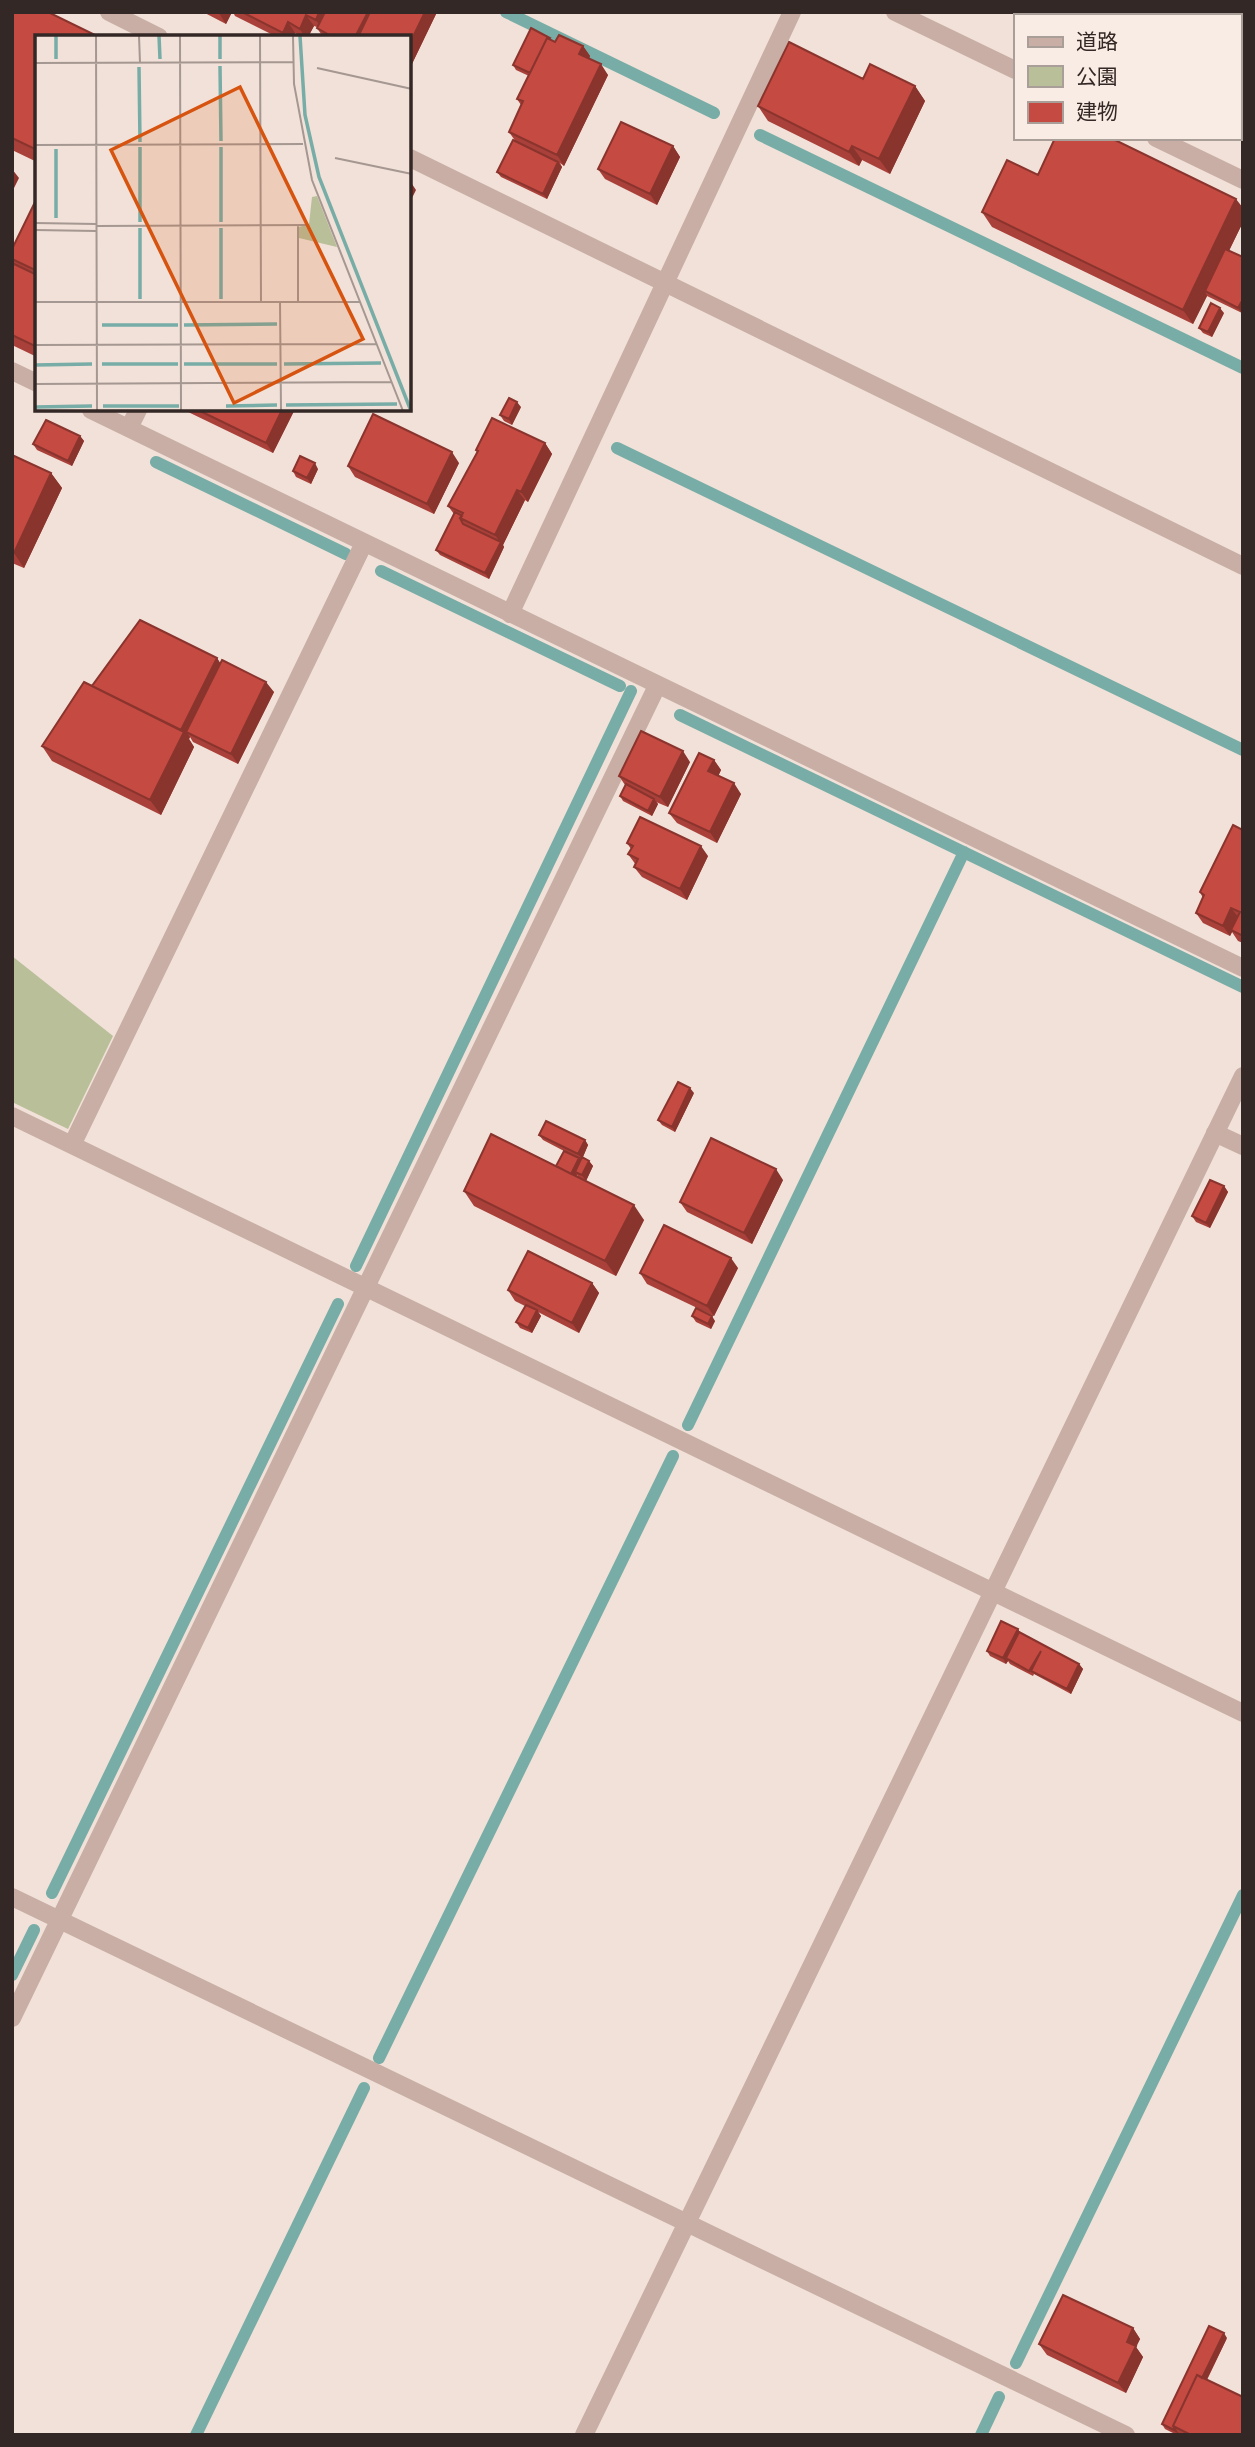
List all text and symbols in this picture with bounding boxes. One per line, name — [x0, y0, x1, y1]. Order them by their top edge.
legend — [1014, 14, 1241, 140]
text: 道路 — [1076, 28, 1118, 56]
inset map — [35, 35, 411, 411]
text: 公園 — [1076, 63, 1118, 91]
text: 建物 — [1076, 98, 1118, 126]

